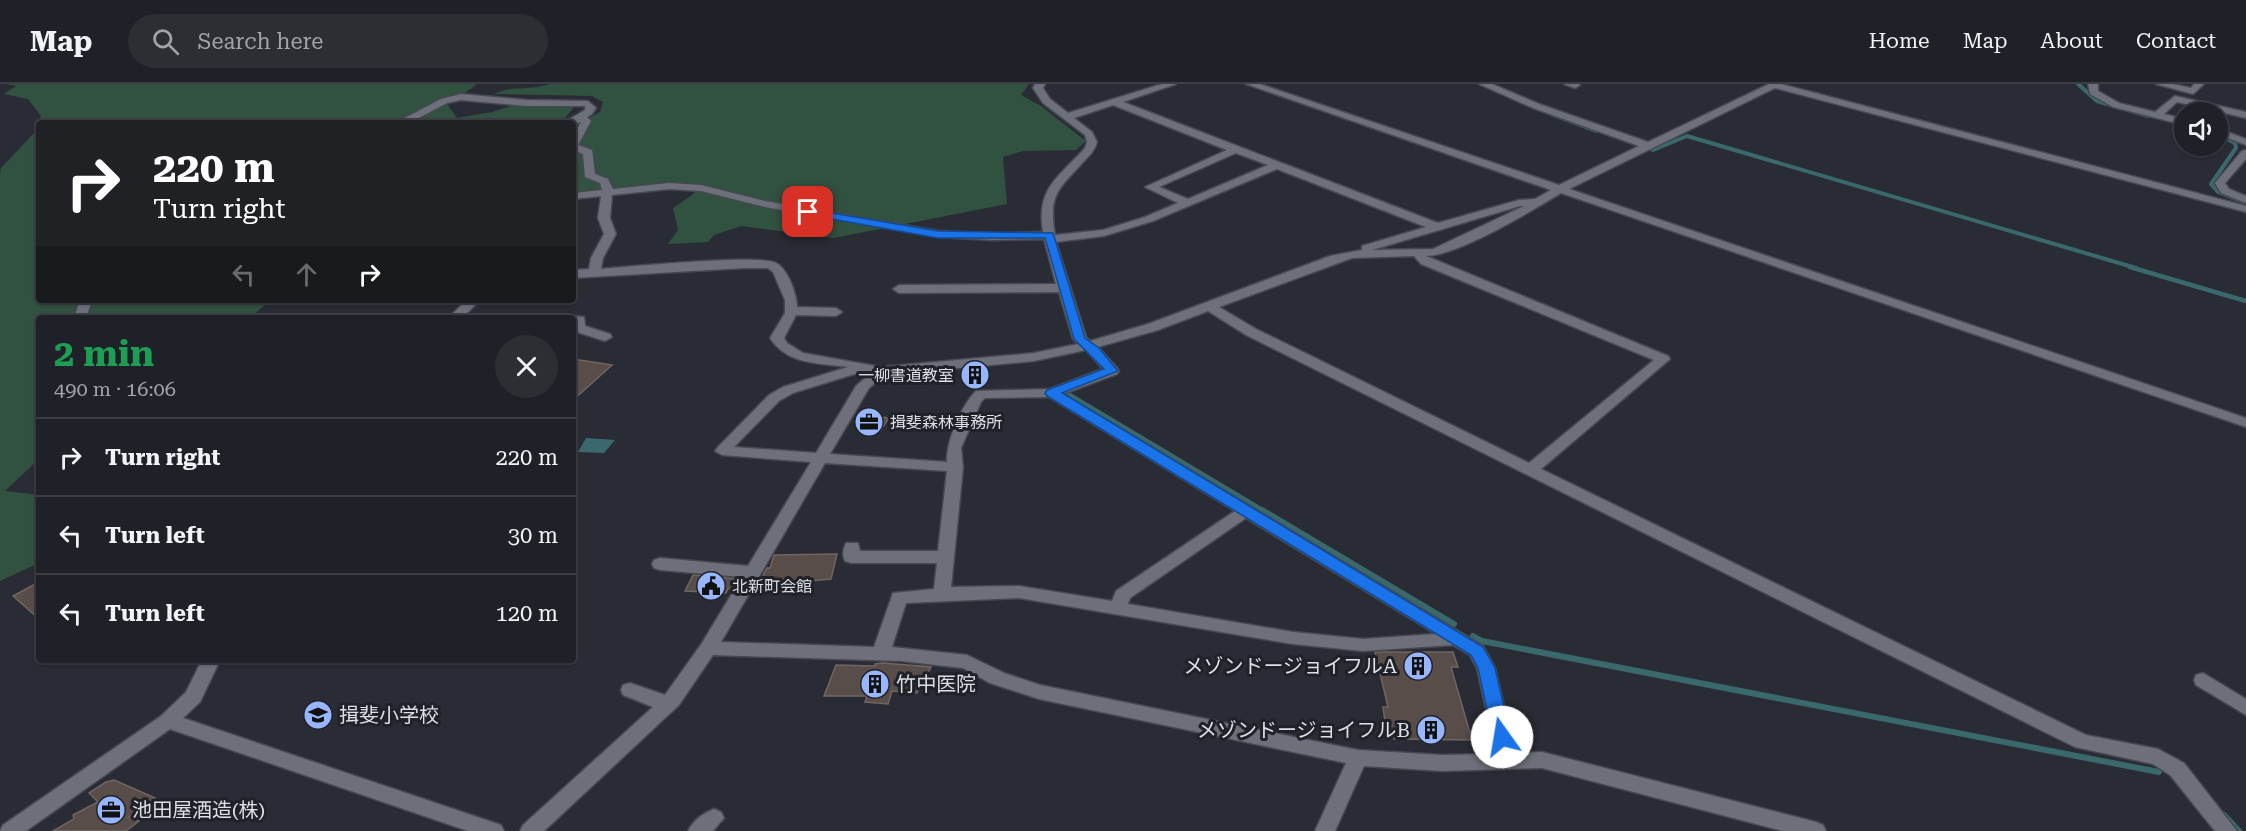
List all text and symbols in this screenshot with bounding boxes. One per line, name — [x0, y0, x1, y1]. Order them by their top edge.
search box — [128, 14, 548, 68]
text: Map — [30, 25, 92, 58]
icon: search — [149, 25, 182, 58]
text: Search here — [197, 29, 323, 54]
text: Home — [1869, 29, 1930, 53]
text: Map — [1963, 29, 2008, 53]
text: About — [2041, 29, 2103, 53]
text: Contact — [2136, 29, 2216, 53]
map controls — [2174, 102, 2228, 156]
button: sound — [2174, 102, 2228, 156]
text: 220 m — [153, 143, 275, 192]
icon: right — [54, 144, 132, 222]
pin — [782, 186, 833, 237]
text: Turn right — [153, 193, 286, 225]
icon: arrive — [791, 195, 824, 228]
icon: left — [227, 258, 260, 291]
icon: ahead — [290, 258, 323, 291]
icon: right — [353, 258, 386, 291]
text: 2 min — [54, 333, 154, 375]
button: close — [495, 335, 558, 398]
building icon: 一柳書道教室 — [959, 359, 991, 391]
place label: 一柳書道教室 — [858, 366, 954, 385]
text: 490 m · 16:06 — [54, 377, 176, 401]
office icon: 揖斐森林事務所 — [853, 406, 885, 438]
place label: 揖斐森林事務所 — [890, 413, 1002, 432]
icon: right — [54, 441, 87, 474]
text: Turn right — [105, 445, 220, 470]
text: 220 m — [495, 445, 558, 470]
icon: left — [54, 519, 87, 552]
text: Turn left — [105, 523, 205, 548]
text: 30 m — [508, 523, 558, 548]
public building icon: 北新町会館 — [695, 570, 727, 602]
place label: 北新町会館 — [732, 577, 812, 596]
icon: left — [54, 597, 87, 630]
text: Turn left — [105, 601, 205, 626]
text: 120 m — [495, 601, 558, 626]
building icon: メゾンドージョイフルA — [1402, 650, 1434, 682]
place label: メゾンドージョイフルA — [1183, 654, 1397, 678]
building icon: 竹中医院 — [859, 668, 891, 700]
place label: 竹中医院 — [896, 672, 976, 696]
school or university icon: 揖斐小学校 — [302, 699, 334, 731]
place label: 揖斐小学校 — [339, 703, 439, 727]
position arrow — [1470, 705, 1534, 769]
building icon: メゾンドージョイフルB — [1415, 714, 1447, 746]
place label: メゾンドージョイフルB — [1197, 718, 1410, 742]
office icon: 池田屋酒造(株) — [95, 794, 127, 826]
place label: 池田屋酒造(株) — [132, 798, 265, 822]

